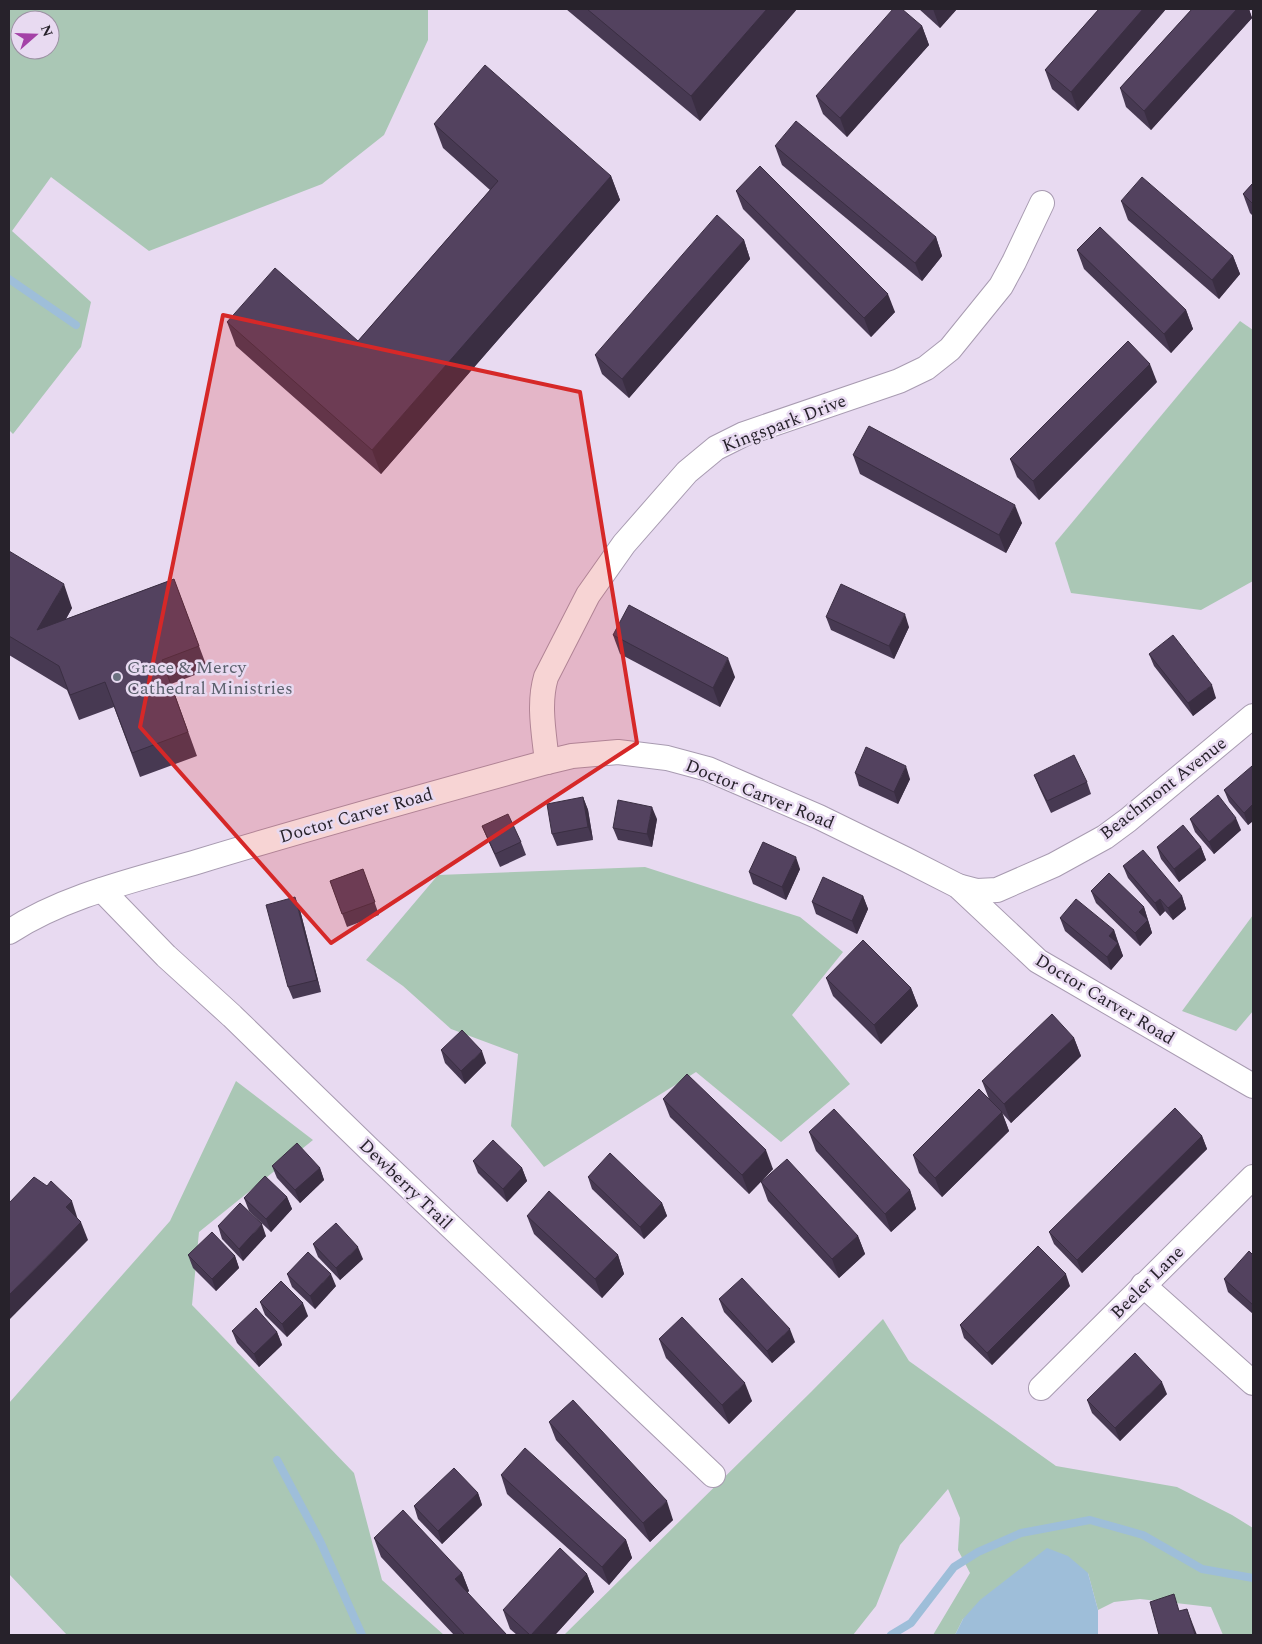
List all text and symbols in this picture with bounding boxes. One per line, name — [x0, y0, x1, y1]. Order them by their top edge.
north arrow — [10, 10, 60, 60]
text: N — [35, 22, 59, 40]
street label: Kingspark Drive — [718, 387, 850, 460]
place label: Grace & Mercy Cathedral Ministries — [127, 654, 293, 702]
marker: Grace & Mercy Cathedral Ministries — [111, 671, 123, 683]
street label: Beachmont Avenue — [1094, 730, 1233, 847]
street label: Doctor Carver Road — [681, 752, 838, 837]
street label: Doctor Carver Road — [276, 781, 436, 850]
street label: Doctor Carver Road — [1030, 947, 1180, 1052]
street label: Dewberry Trail — [353, 1133, 459, 1236]
street label: Beeler Lane — [1104, 1239, 1190, 1325]

